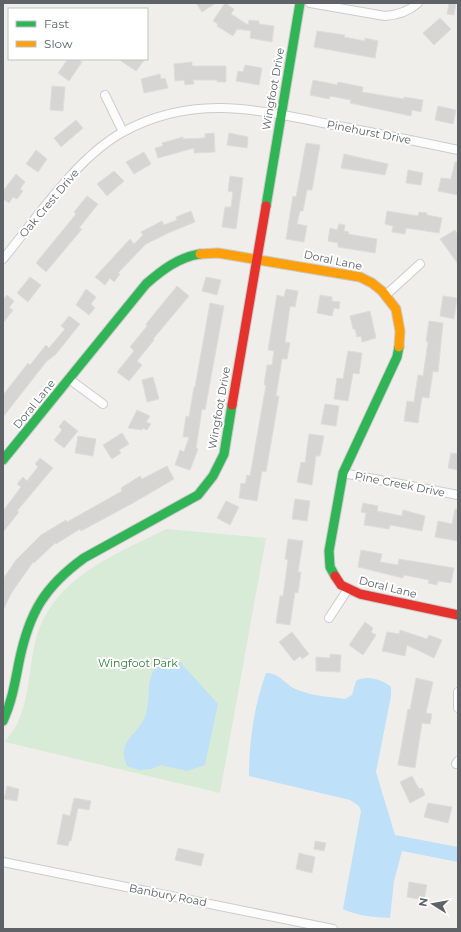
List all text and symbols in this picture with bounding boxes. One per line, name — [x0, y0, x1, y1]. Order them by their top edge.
legend — [8, 8, 148, 60]
text: Fast — [44, 16, 69, 31]
text: Slow — [44, 36, 73, 51]
street label: Wingfoot Drive — [259, 46, 287, 131]
street label: Pinehurst Drive — [326, 117, 413, 147]
street label: Oak Crest Drive — [16, 166, 82, 240]
street label: Doral Lane — [303, 247, 364, 273]
street label: Wingfoot Drive — [205, 365, 233, 450]
street label: Doral Lane — [10, 376, 58, 431]
street label: Pine Creek Drive — [354, 468, 447, 500]
street label: Doral Lane — [358, 573, 419, 601]
park label: Wingfoot Park — [98, 656, 178, 670]
street label: Banbury Road — [128, 881, 208, 909]
north arrow — [413, 884, 453, 924]
text: N — [415, 896, 431, 908]

